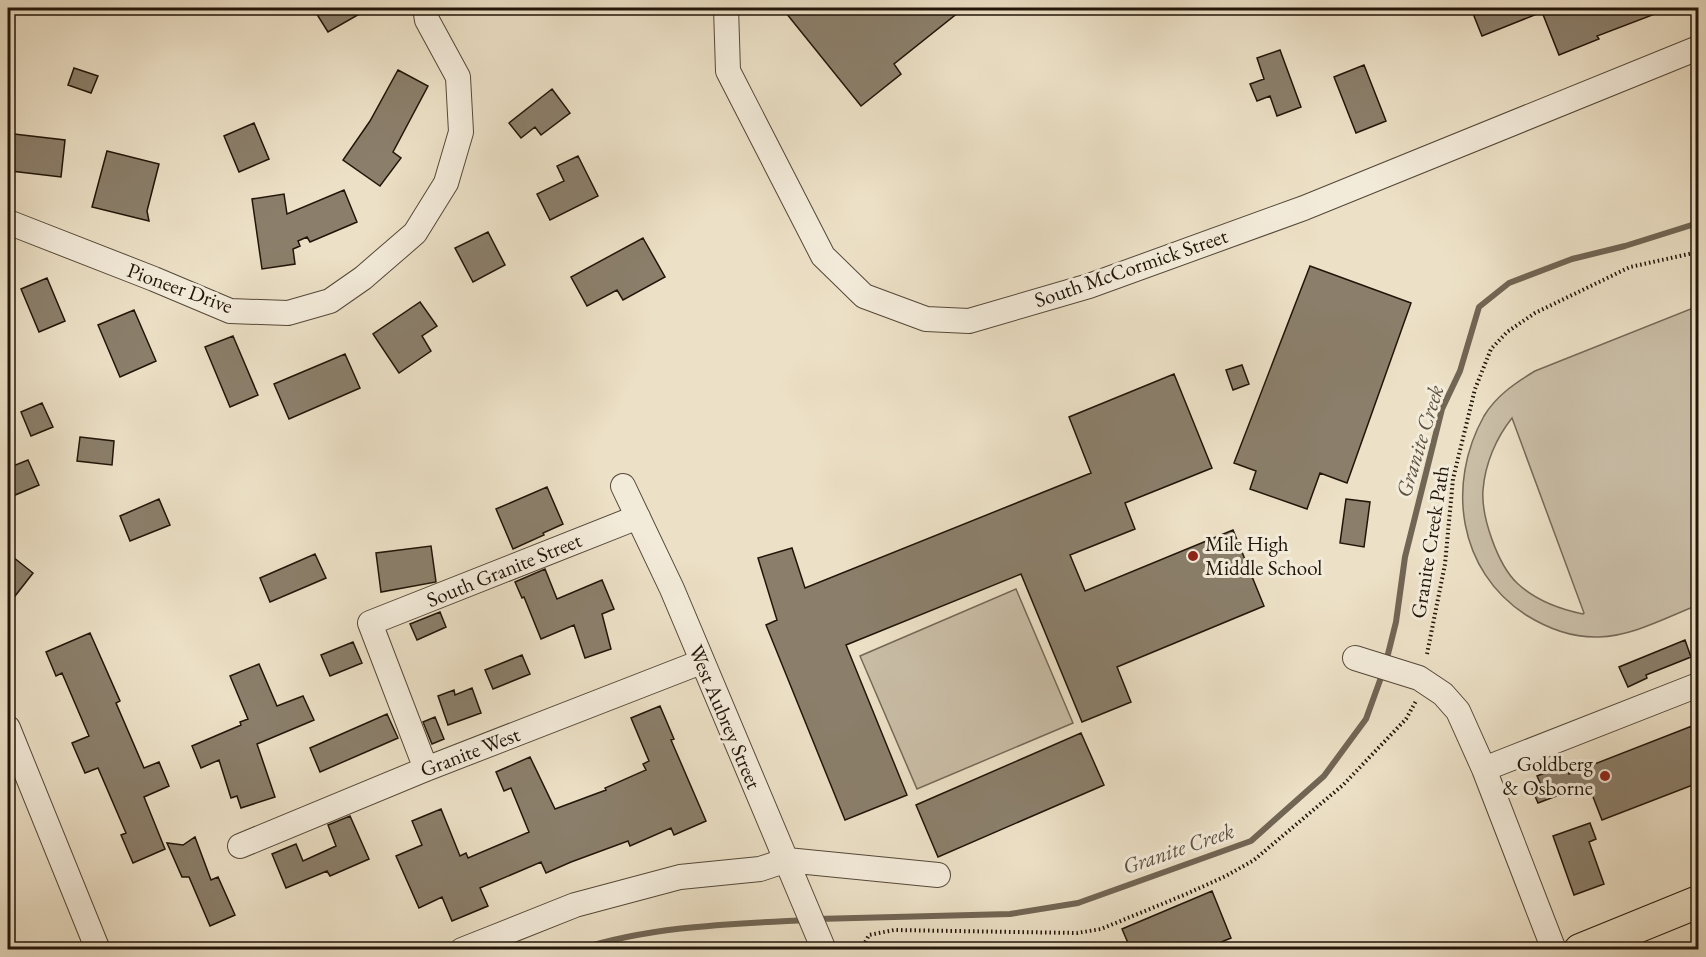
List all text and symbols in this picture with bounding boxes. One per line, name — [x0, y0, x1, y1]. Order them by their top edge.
street label: South McCormick Street — [1031, 222, 1231, 313]
street label: Pioneer Drive — [124, 256, 237, 319]
water label: Granite Creek — [1389, 381, 1450, 501]
street label: Granite Creek Path — [1404, 463, 1455, 620]
street label: South Granite Street — [422, 526, 586, 613]
place label: Mile High Middle School — [1205, 530, 1322, 581]
marker: Mile High Middle School — [1186, 549, 1200, 563]
street label: West Aubrey Street — [683, 641, 768, 793]
street label: Granite West — [416, 720, 524, 783]
place label: Goldberg & Osborne — [1503, 750, 1594, 801]
marker: Goldberg & Osborne — [1598, 769, 1612, 783]
water label: Granite Creek — [1119, 816, 1238, 881]

